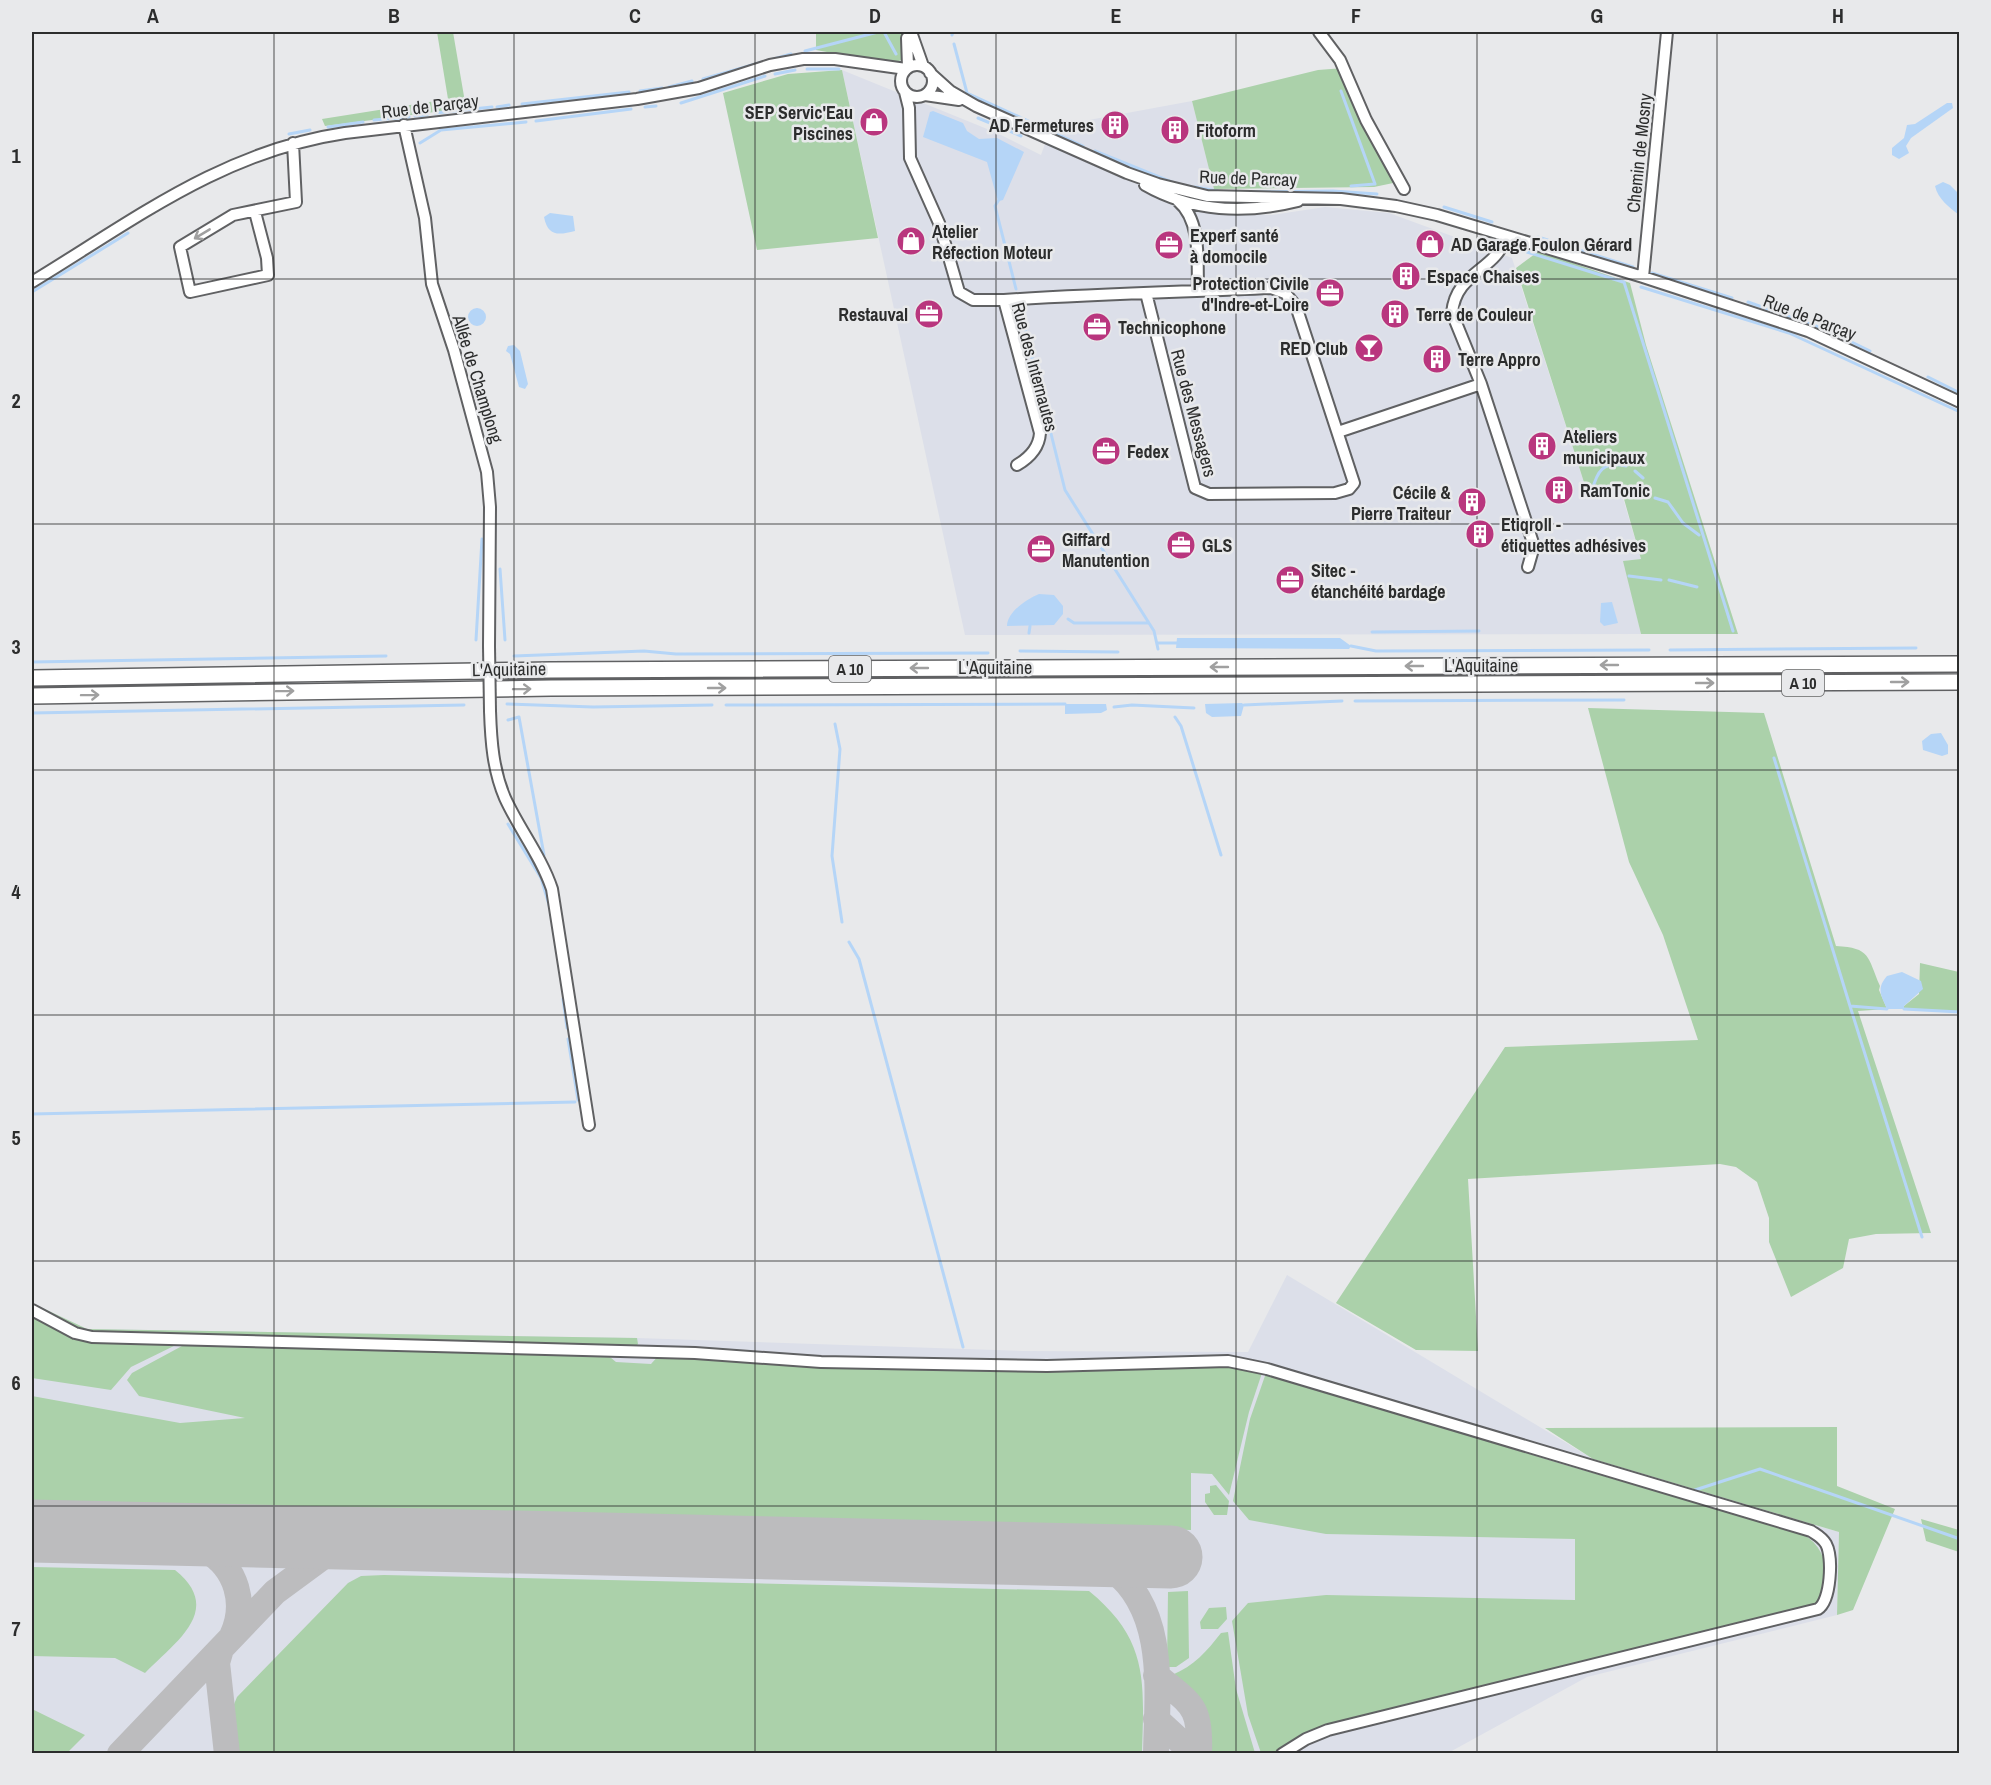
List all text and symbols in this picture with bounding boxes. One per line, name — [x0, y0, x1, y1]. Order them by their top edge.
text: A — [147, 2, 159, 29]
text: B — [388, 2, 400, 29]
text: C — [629, 2, 641, 29]
text: D — [869, 2, 881, 29]
text: E — [1111, 2, 1122, 29]
text: F — [1351, 2, 1361, 29]
text: G — [1591, 2, 1603, 29]
text: H — [1832, 2, 1844, 29]
street label: Rue de Parçay — [380, 88, 481, 124]
street label: Chemin de Mosny — [1620, 92, 1658, 214]
place label: SEP Servic'Eau Piscines — [745, 100, 853, 146]
shop icon: SEP Servic'Eau Piscines — [858, 106, 890, 138]
building icon: AD Fermetures — [1099, 109, 1131, 141]
place label: AD Fermetures — [989, 113, 1094, 138]
building icon: Fitoform — [1159, 114, 1191, 146]
place label: Fitoform — [1196, 118, 1256, 143]
text: 1 — [11, 142, 21, 169]
street label: Rue de Parcay — [1199, 164, 1298, 192]
place label: Atelier Réfection Moteur — [932, 219, 1053, 265]
place label: Experf santé à domocile — [1190, 223, 1279, 269]
shop icon: Atelier Réfection Moteur — [895, 225, 927, 257]
one-way arrow — [194, 228, 211, 240]
shop icon: AD Garage Foulon Gérard — [1414, 228, 1446, 260]
office icon: Experf santé à domocile — [1153, 229, 1185, 261]
place label: AD Garage Foulon Gérard — [1451, 232, 1632, 257]
building icon: Espace Chaises — [1390, 260, 1422, 292]
place label: Espace Chaises — [1427, 264, 1539, 289]
place label: Protection Civile d'Indre-et-Loire — [1193, 271, 1309, 317]
office icon: Protection Civile d'Indre-et-Loire — [1314, 277, 1346, 309]
street label: Rue de Parçay — [1760, 288, 1861, 346]
office icon: Restauval — [913, 298, 945, 330]
building icon: Terre de Couleur — [1379, 298, 1411, 330]
street label: Rue des Internautes — [1006, 300, 1064, 434]
place label: Restauval — [838, 302, 908, 327]
place label: Terre de Couleur — [1416, 302, 1533, 327]
street label: Allée de Champlong — [446, 311, 510, 447]
office icon: Technicophone — [1081, 311, 1113, 343]
place label: Technicophone — [1118, 315, 1226, 340]
bar icon: RED Club — [1353, 332, 1385, 364]
place label: RED Club — [1280, 336, 1348, 361]
building icon: Terre Appro — [1421, 343, 1453, 375]
street label: Rue des Messagers — [1165, 346, 1223, 480]
place label: Terre Appro — [1458, 347, 1541, 372]
text: 2 — [11, 387, 21, 414]
place label: Ateliers municipaux — [1563, 424, 1646, 470]
building icon: Ateliers municipaux — [1526, 430, 1558, 462]
office icon: Fedex — [1090, 435, 1122, 467]
place label: Fedex — [1127, 439, 1170, 464]
building icon: RamTonic — [1543, 474, 1575, 506]
place label: RamTonic — [1580, 478, 1650, 503]
place label: Cécile & Pierre Traiteur — [1351, 480, 1451, 526]
building icon: Cécile & Pierre Traiteur — [1456, 486, 1488, 518]
place label: Etiqroll - étiquettes adhésives — [1501, 512, 1646, 558]
building icon: Etiqroll - étiquettes adhésives — [1464, 518, 1496, 550]
place label: Giffard Manutention — [1062, 527, 1150, 573]
office icon: GLS — [1165, 529, 1197, 561]
office icon: Giffard Manutention — [1025, 533, 1057, 565]
place label: GLS — [1202, 533, 1233, 558]
place label: Sitec - étanchéité bardage — [1311, 558, 1446, 604]
office icon: Sitec - étanchéité bardage — [1274, 564, 1306, 596]
text: 3 — [11, 633, 21, 660]
street label: L'Aquitaine — [1444, 653, 1518, 678]
street label: L'Aquitaine — [958, 655, 1032, 680]
street label: L'Aquitaine — [472, 656, 546, 682]
road number: A 10 — [829, 656, 871, 682]
one-way arrow — [1600, 659, 1620, 671]
one-way arrow — [1405, 660, 1425, 672]
one-way arrow — [1210, 661, 1230, 673]
one-way arrow — [910, 662, 930, 674]
road number: A 10 — [1782, 670, 1824, 696]
one-way arrow — [1890, 676, 1910, 688]
one-way arrow — [1695, 677, 1715, 689]
one-way arrow — [706, 682, 726, 694]
one-way arrow — [511, 683, 531, 694]
one-way arrow — [274, 685, 294, 697]
one-way arrow — [79, 689, 99, 701]
text: 4 — [11, 878, 21, 905]
text: 5 — [11, 1124, 21, 1151]
text: 6 — [11, 1369, 21, 1396]
text: 7 — [11, 1615, 21, 1642]

